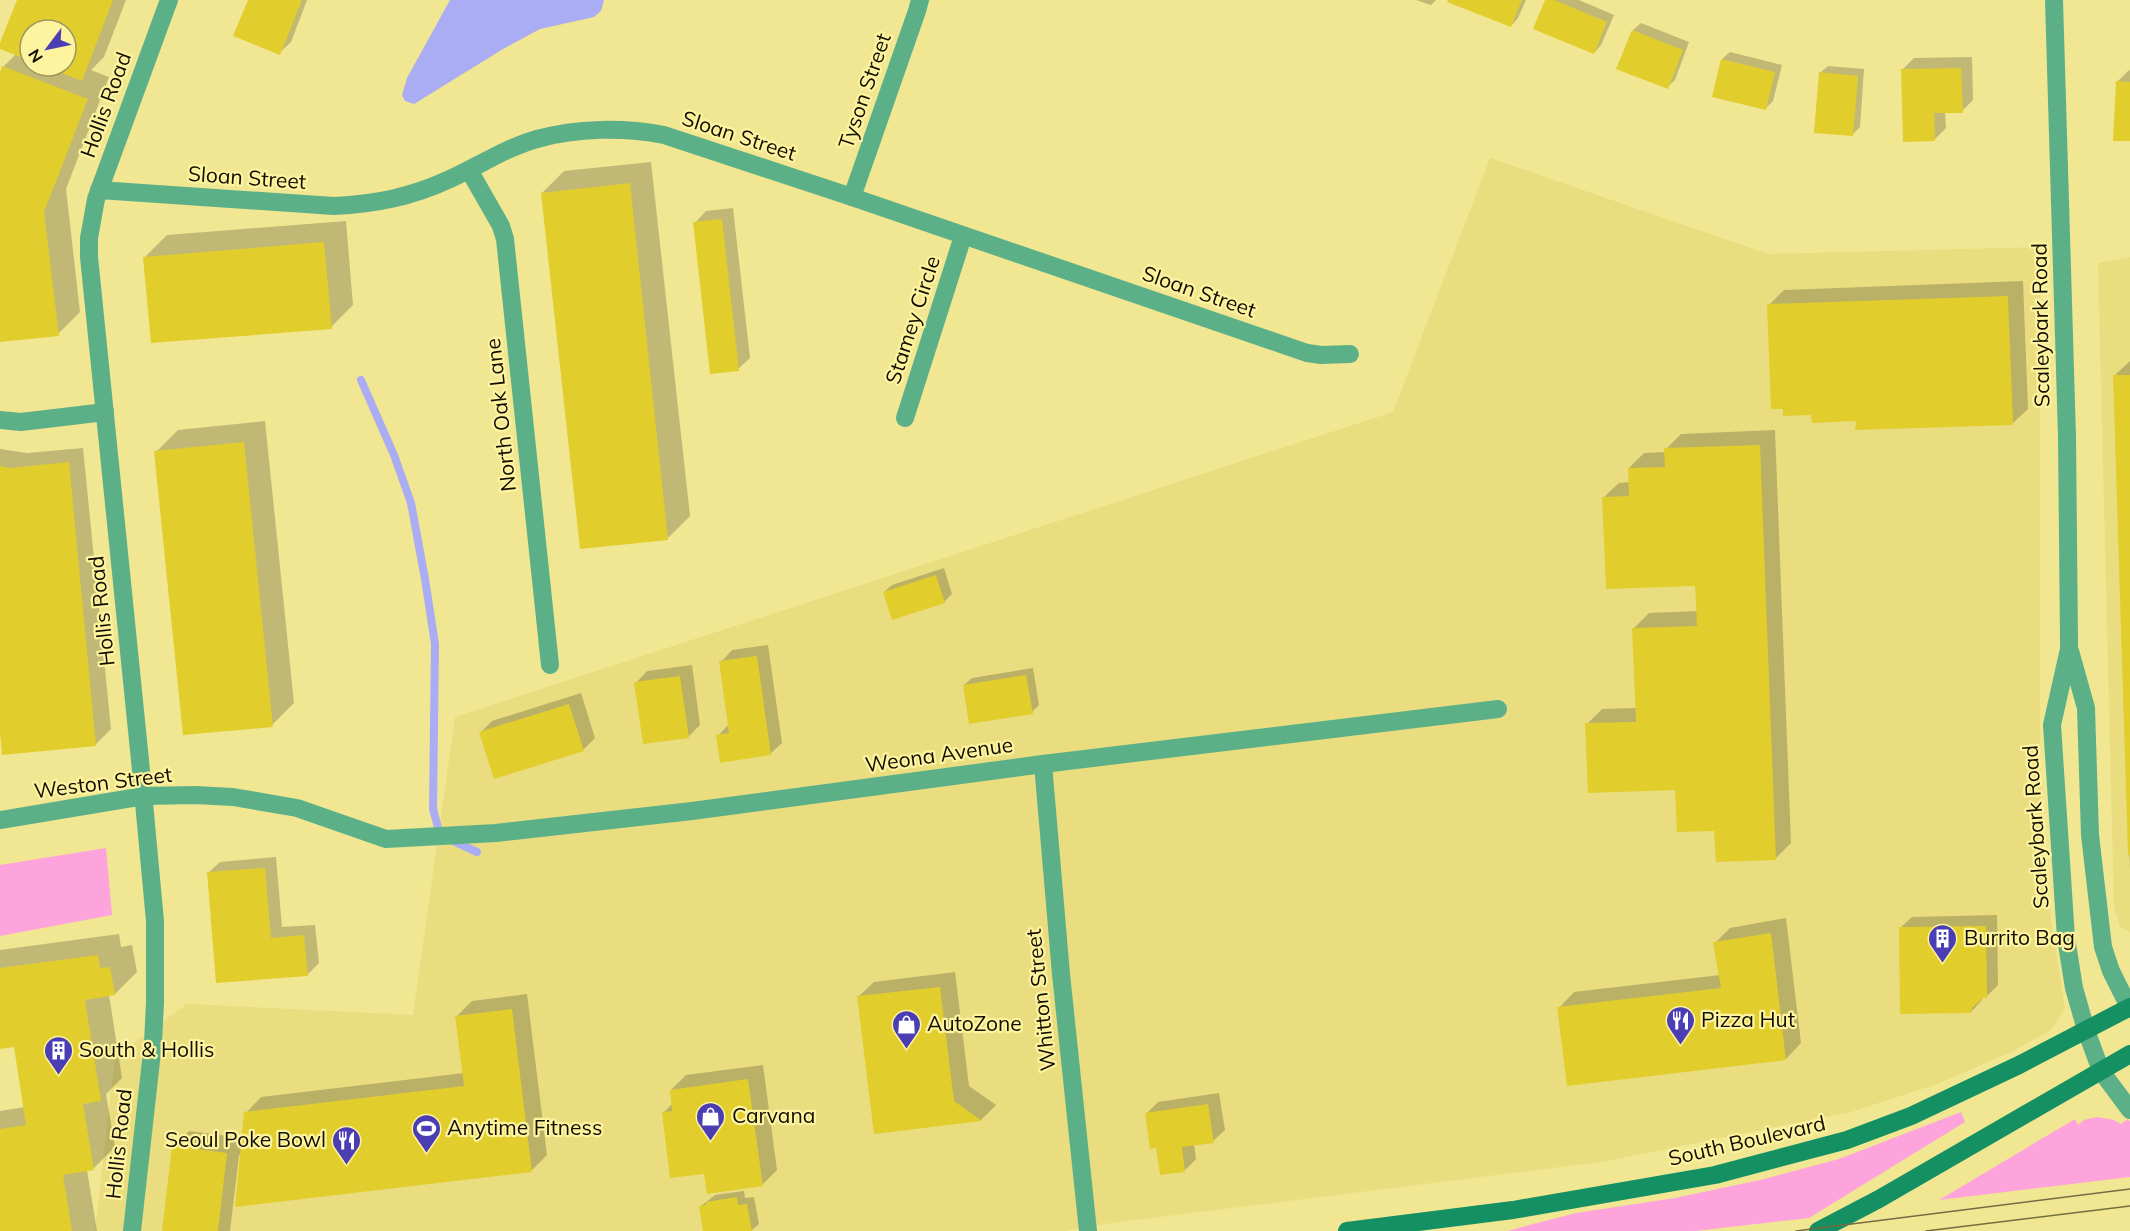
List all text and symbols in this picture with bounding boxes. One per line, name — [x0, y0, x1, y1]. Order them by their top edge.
north arrow — [18, 18, 78, 78]
street label: Tyson Street — [832, 29, 896, 152]
text: N — [24, 46, 47, 66]
street label: Hollis Road — [74, 48, 136, 161]
street label: Sloan Street — [679, 104, 800, 166]
street label: Sloan Street — [187, 160, 307, 194]
street label: Scaleybark Road — [2026, 243, 2054, 407]
street label: Stamey Circle — [879, 252, 945, 387]
street label: Sloan Street — [1139, 259, 1260, 323]
street label: North Oak Lane — [479, 337, 521, 493]
street label: Hollis Road — [82, 555, 120, 667]
street label: Weona Avenue — [863, 731, 1014, 777]
street label: Scaleybark Road — [2016, 744, 2054, 910]
street label: Weston Street — [32, 761, 173, 803]
building icon: Burrito Bag — [1927, 922, 1959, 964]
place label: Burrito Bag — [1964, 924, 2075, 950]
street label: Whitton Street — [1020, 928, 1060, 1072]
restaurant icon: Pizza Hut — [1664, 1004, 1696, 1046]
place label: Pizza Hut — [1701, 1006, 1795, 1032]
shop icon: AutoZone — [890, 1008, 922, 1050]
place label: AutoZone — [927, 1010, 1022, 1036]
building icon: South & Hollis — [42, 1034, 74, 1076]
place label: South & Hollis — [79, 1036, 214, 1062]
street label: Hollis Road — [99, 1088, 137, 1200]
shop icon: Carvana — [695, 1100, 727, 1142]
place label: Carvana — [732, 1102, 815, 1128]
street label: South Boulevard — [1666, 1109, 1828, 1171]
sports icon: Anytime Fitness — [410, 1112, 442, 1154]
place label: Anytime Fitness — [447, 1114, 602, 1140]
restaurant icon: Seoul Poke Bowl — [331, 1124, 363, 1166]
place label: Seoul Poke Bowl — [165, 1126, 326, 1152]

